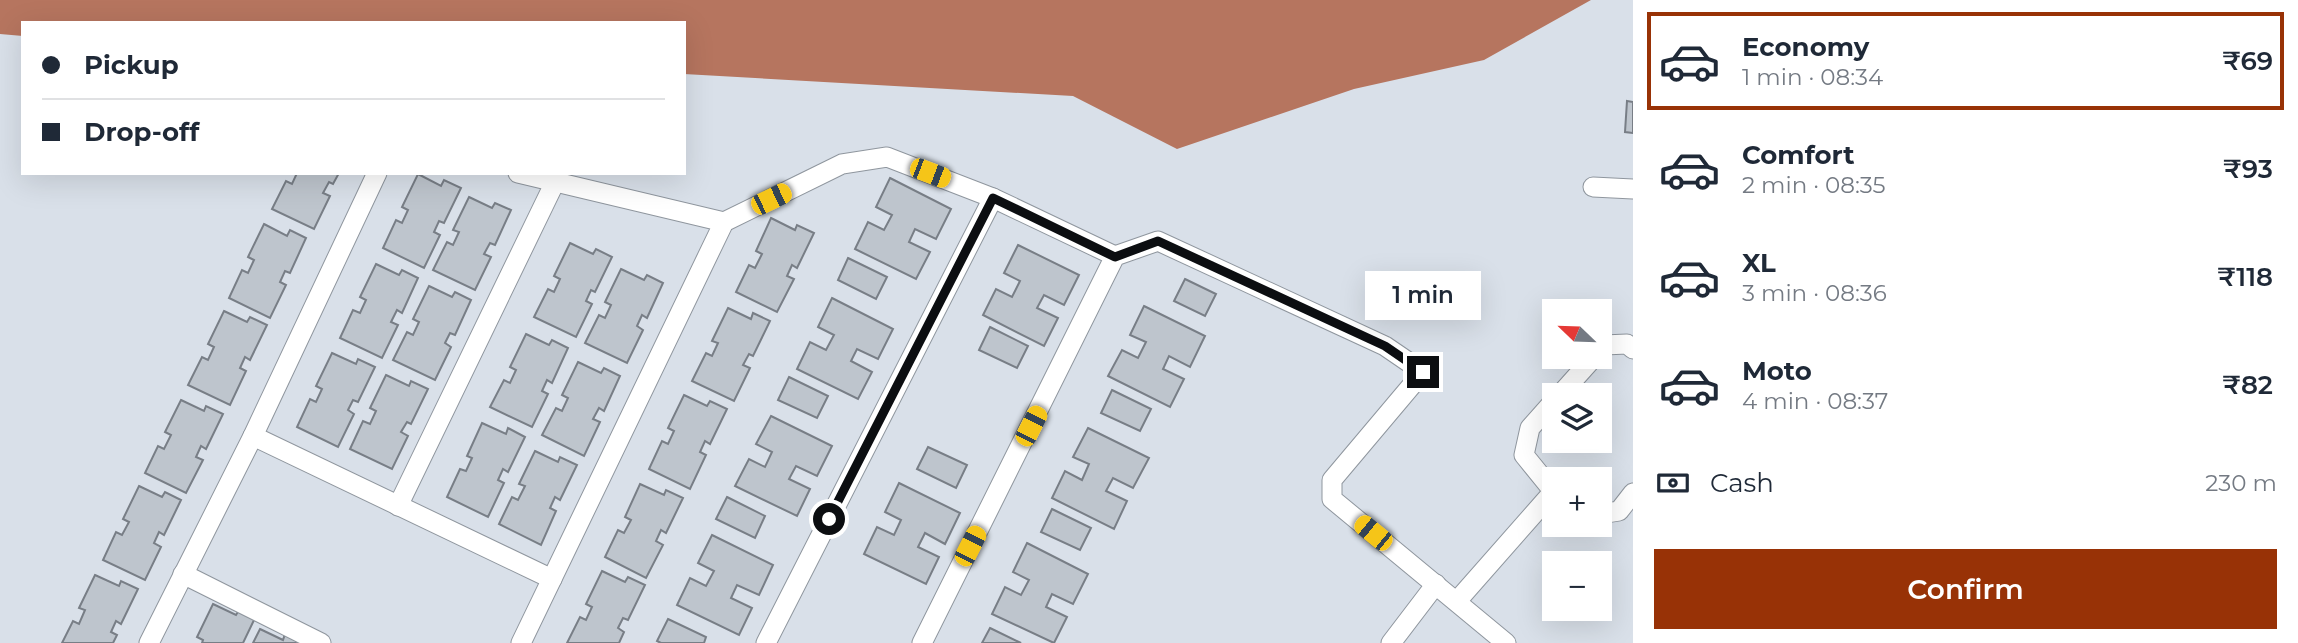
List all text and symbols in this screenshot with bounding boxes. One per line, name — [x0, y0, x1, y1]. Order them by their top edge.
icon: car — [1658, 30, 1721, 93]
text: Economy — [1742, 31, 1869, 63]
text: ₹69 — [2222, 45, 2273, 77]
text: Pickup — [84, 49, 179, 81]
text: 1 min · 08:34 — [1742, 63, 1883, 91]
text: Drop-off — [84, 116, 199, 148]
icon: car — [1658, 138, 1721, 201]
text: Comfort — [1742, 139, 1854, 171]
text: ₹93 — [2223, 153, 2273, 185]
car — [907, 156, 954, 190]
text: 2 min · 08:35 — [1742, 171, 1886, 199]
car — [748, 180, 795, 218]
icon: car — [1658, 246, 1721, 309]
text: XL — [1742, 247, 1776, 279]
text: ₹118 — [2217, 261, 2273, 293]
callout: 1 min — [1365, 270, 1481, 320]
text: 3 min · 08:36 — [1742, 279, 1887, 307]
text: 1 min — [1392, 281, 1454, 309]
north arrow — [1542, 299, 1612, 369]
map controls — [1542, 299, 1612, 621]
icon: car — [1658, 354, 1721, 417]
text: Moto — [1742, 355, 1812, 387]
route end — [1407, 356, 1439, 388]
text: ₹82 — [2222, 369, 2273, 401]
button: layers — [1542, 383, 1612, 453]
text: 4 min · 08:37 — [1742, 387, 1888, 415]
car — [1013, 403, 1050, 449]
icon: cash — [1654, 464, 1692, 502]
button: + — [1542, 467, 1612, 537]
text: Cash — [1710, 467, 1774, 499]
text: 230 m — [2205, 469, 2277, 497]
route start — [813, 503, 845, 535]
car — [1351, 512, 1396, 554]
car — [952, 523, 989, 569]
button: Confirm — [1654, 549, 2277, 629]
button: − — [1542, 551, 1612, 621]

